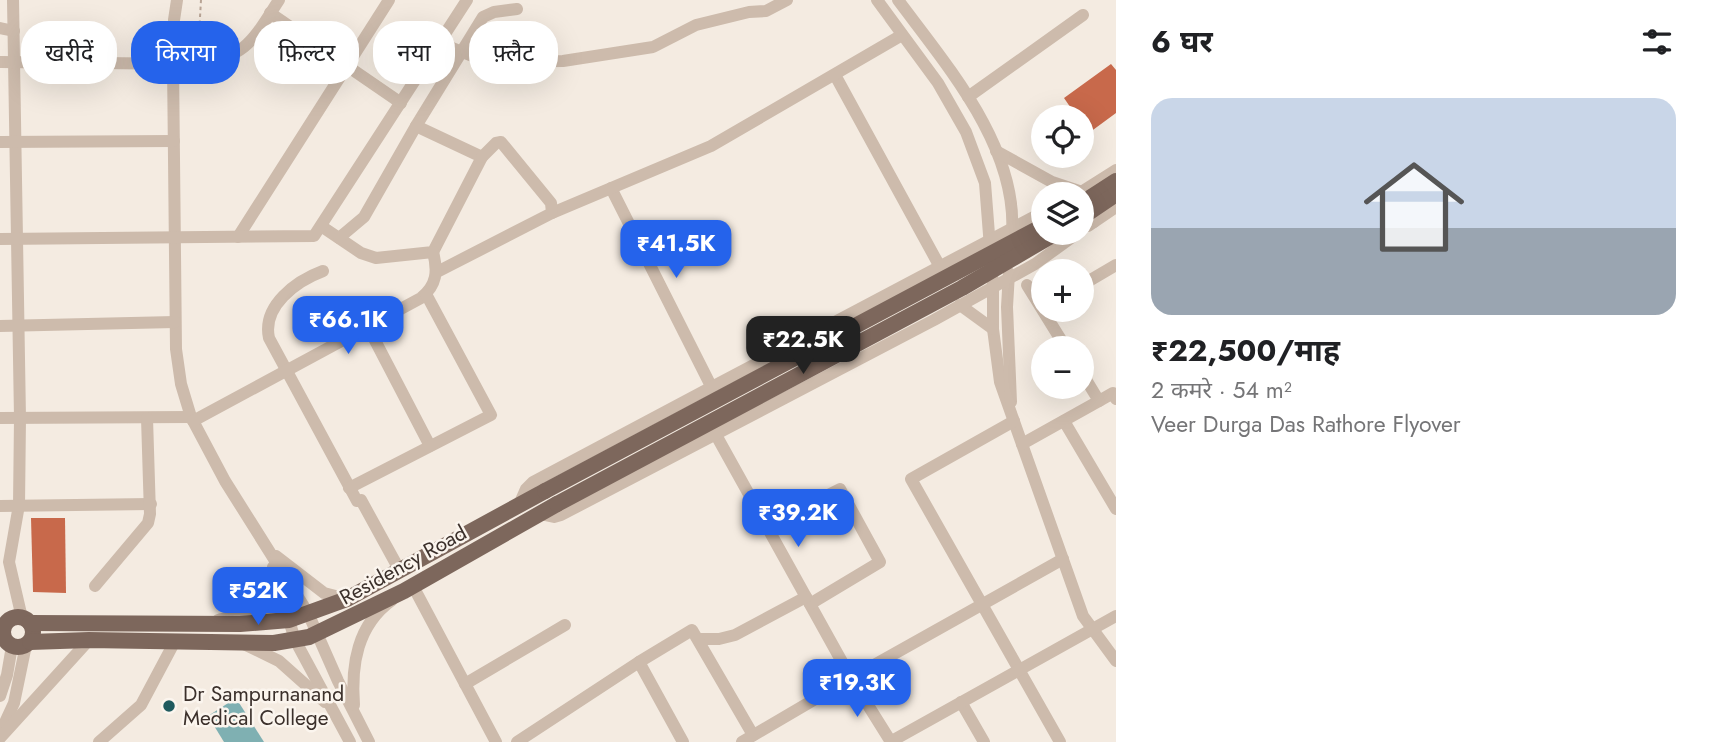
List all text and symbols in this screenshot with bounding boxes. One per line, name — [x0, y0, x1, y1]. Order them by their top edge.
text: 6 घर — [1151, 20, 1213, 63]
chip: खरीदें — [21, 21, 117, 84]
chip: किराया — [131, 21, 240, 84]
chip: फ़िल्टर — [254, 21, 359, 84]
chip: नया — [373, 21, 455, 84]
chip: फ़्लैट — [469, 21, 558, 84]
icon: filters — [1638, 23, 1676, 61]
map controls — [1031, 105, 1094, 399]
button: locate — [1031, 105, 1094, 168]
icon: home — [1351, 144, 1477, 270]
button: layers — [1031, 182, 1094, 245]
pin: ₹41.5K — [619, 220, 733, 280]
text: ₹41.5K — [636, 226, 716, 260]
button: + — [1031, 259, 1094, 322]
pin: ₹66.1K — [291, 296, 405, 356]
text: ₹66.1K — [308, 302, 388, 336]
pin: ₹22.5K — [746, 316, 860, 376]
text: ₹22.5K — [762, 322, 844, 356]
text: ₹22,500/माह — [1151, 329, 1340, 372]
button: − — [1031, 336, 1094, 399]
text: 2 कमरे · 54 m² — [1151, 373, 1292, 407]
text: Veer Durga Das Rathore Flyover — [1151, 407, 1461, 441]
pin: ₹39.2K — [741, 490, 855, 549]
text: ₹39.2K — [758, 495, 838, 529]
street label: Residency Road — [334, 518, 472, 612]
pin: ₹52K — [217, 568, 299, 627]
text: ₹52K — [228, 573, 288, 607]
pin: ₹19.3K — [800, 660, 914, 719]
text: ₹19.3K — [819, 665, 895, 699]
place label: Dr Sampurnanand Medical College — [183, 679, 344, 733]
marker: Dr Sampurnanand Medical College — [161, 698, 177, 714]

